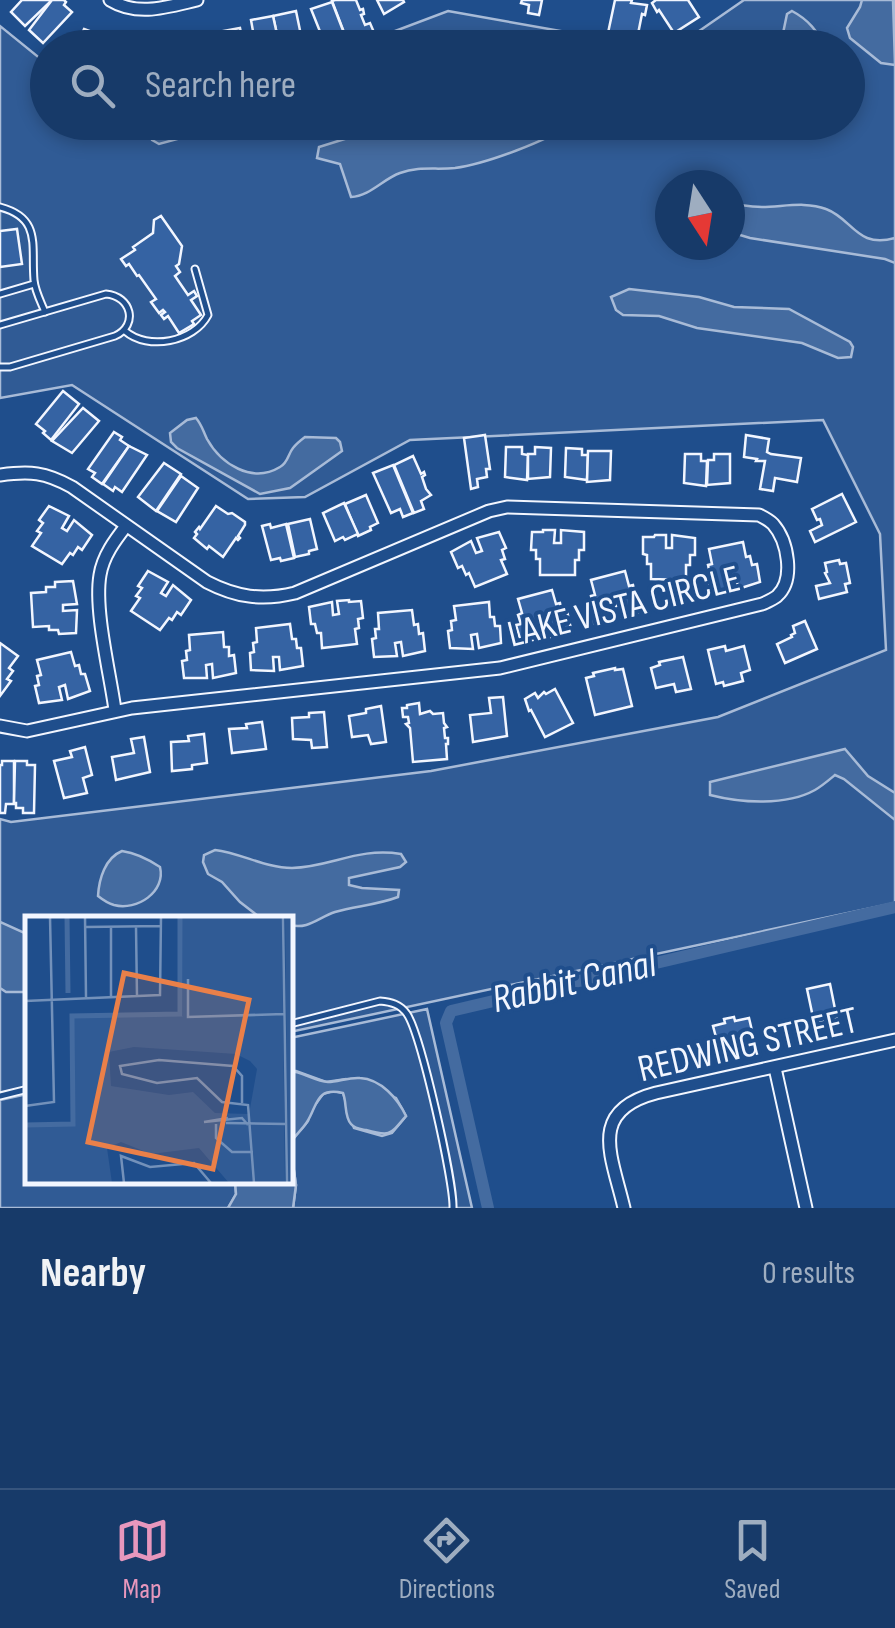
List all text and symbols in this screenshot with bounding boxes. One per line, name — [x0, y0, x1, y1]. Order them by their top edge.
search box — [30, 30, 865, 140]
icon: search — [65, 58, 120, 113]
text: Search here — [145, 63, 296, 108]
north arrow — [655, 170, 745, 260]
street label: LAKE VISTA CIRCLE — [503, 556, 745, 658]
inset map — [25, 916, 292, 1183]
water label: Rabbit Canal — [487, 939, 662, 1024]
street label: REDWING STREET — [634, 998, 862, 1092]
text: Nearby — [40, 1248, 146, 1299]
text: 0 results — [762, 1254, 855, 1293]
tab: Map — [115, 1513, 170, 1606]
tab: Directions — [399, 1513, 495, 1606]
tab: Saved — [724, 1513, 780, 1606]

